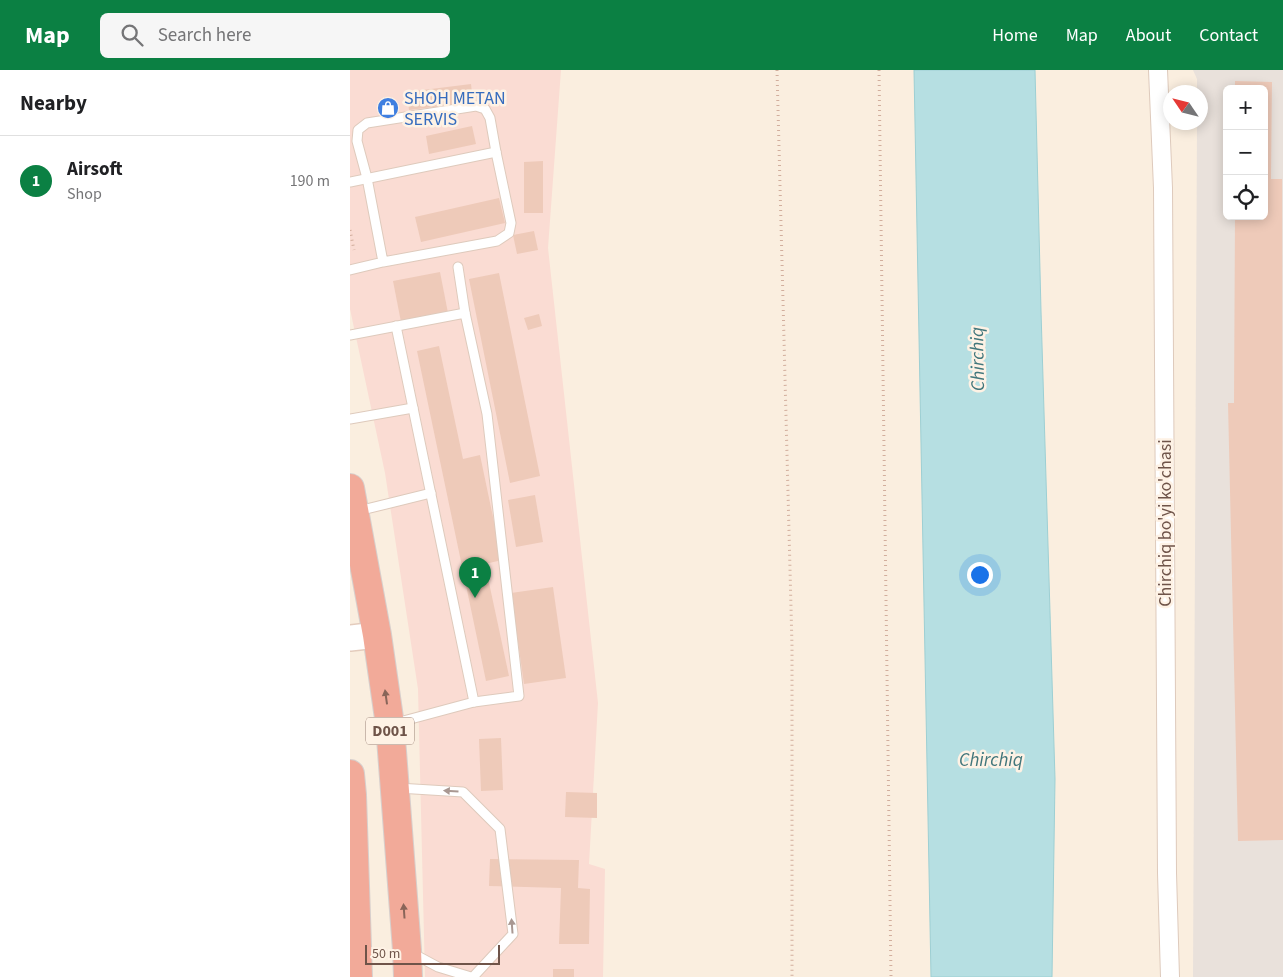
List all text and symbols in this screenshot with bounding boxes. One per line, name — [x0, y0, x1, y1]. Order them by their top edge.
search box — [100, 13, 450, 58]
text: Map — [25, 18, 70, 53]
icon: search — [118, 21, 146, 49]
text: Search here — [158, 22, 251, 49]
text: Home — [992, 23, 1038, 48]
text: Map — [1066, 23, 1098, 48]
text: About — [1126, 23, 1171, 48]
text: Contact — [1199, 23, 1258, 48]
north arrow — [1163, 85, 1208, 130]
map controls — [1223, 85, 1268, 220]
button: + — [1223, 85, 1268, 130]
place label: SHOH METAN SERVIS — [404, 86, 506, 132]
text: Nearby — [20, 88, 87, 118]
shop icon: SHOH METAN SERVIS — [376, 96, 400, 120]
button: − — [1223, 130, 1268, 175]
text: Airsoft — [67, 156, 122, 183]
text: 1 — [32, 170, 40, 192]
text: 190 m — [290, 170, 330, 192]
button: locate — [1223, 175, 1268, 220]
text: Shop — [67, 183, 102, 205]
water label: Chirchiq — [964, 327, 992, 391]
street label: Chirchiq bo'yi ko'chasi — [1153, 439, 1178, 607]
pin: 1 — [459, 557, 491, 598]
your location — [967, 562, 993, 588]
one-way arrow — [382, 688, 390, 704]
road number: D001 — [366, 718, 414, 744]
water label: Chirchiq — [959, 747, 1023, 774]
one-way arrow — [443, 787, 459, 795]
one-way arrow — [400, 903, 408, 919]
one-way arrow — [507, 918, 515, 934]
scale bar — [365, 942, 500, 965]
text: 50 m — [372, 944, 400, 964]

